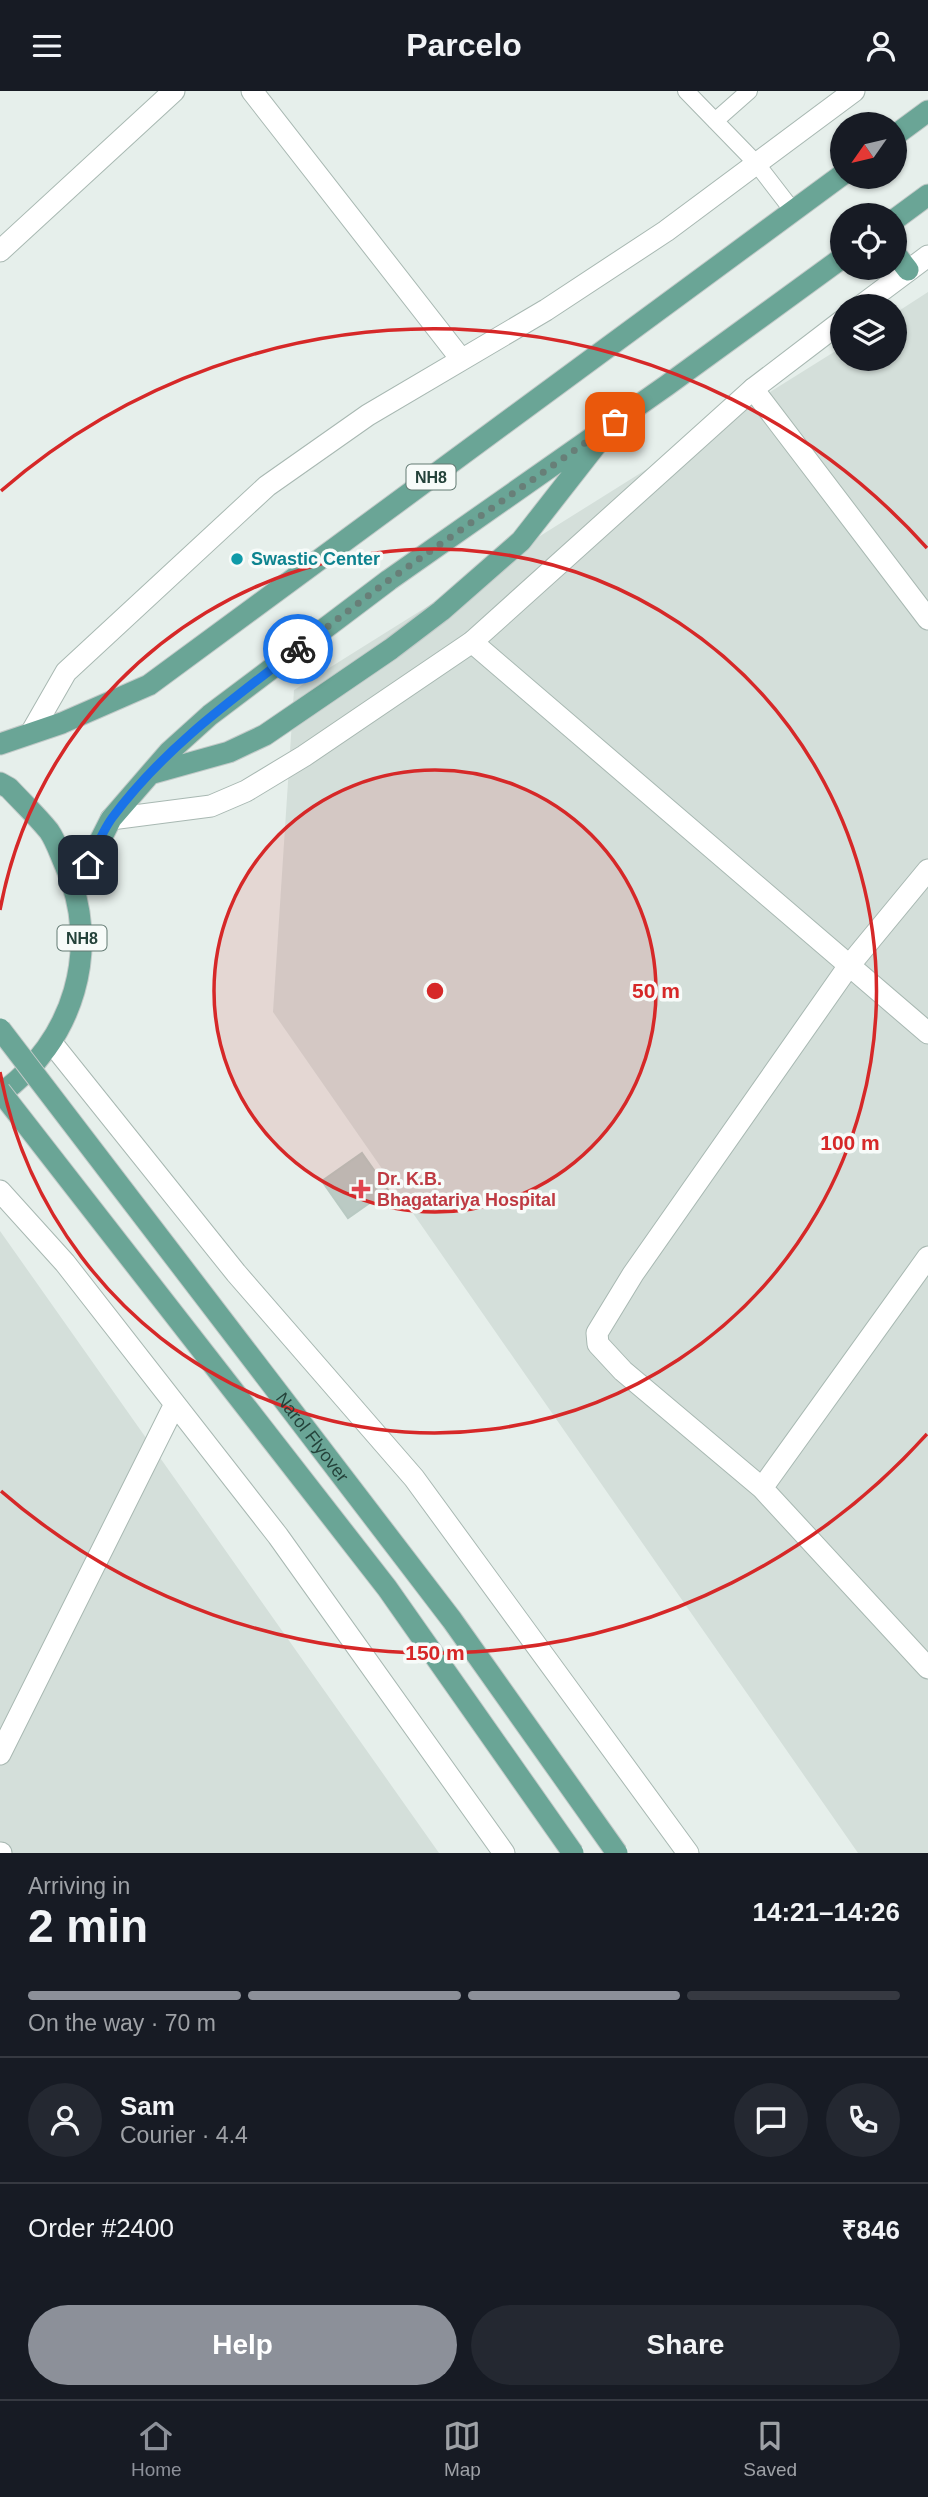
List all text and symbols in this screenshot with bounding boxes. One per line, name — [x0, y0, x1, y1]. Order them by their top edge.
icon: menu — [28, 27, 66, 65]
text: Parcelo — [406, 27, 522, 63]
icon: person — [862, 27, 900, 65]
north arrow — [830, 112, 906, 189]
map controls — [830, 112, 907, 371]
button: locate — [830, 203, 907, 280]
button: layers — [830, 294, 907, 371]
pin — [585, 392, 645, 452]
icon: bag — [596, 403, 634, 441]
road number: NH8 — [406, 465, 456, 489]
place label: Swastic Center — [251, 549, 380, 569]
marker: Swastic Center — [229, 551, 245, 567]
courier — [263, 614, 333, 684]
icon: bike — [279, 630, 317, 668]
pin — [58, 835, 118, 895]
icon: home — [69, 846, 107, 884]
road number: NH8 — [57, 925, 106, 951]
centre of rings — [423, 979, 447, 1003]
text: 50 m — [632, 979, 680, 1002]
text: 100 m — [820, 1131, 880, 1154]
place label: Dr. K.B. Bhagatariya Hospital — [377, 1169, 556, 1210]
marker: Dr. K.B. Bhagatariya Hospital — [351, 1179, 371, 1199]
street label: Narol Flyover — [272, 1389, 353, 1486]
text: 150 m — [405, 1641, 465, 1664]
text: Arriving in — [28, 1873, 130, 1899]
text: 14:21–14:26 — [753, 1897, 900, 1927]
text: 2 min — [28, 1900, 148, 1952]
text: On the way · 70 m — [28, 2010, 216, 2036]
button: person — [28, 2083, 102, 2157]
button: chat — [734, 2083, 808, 2157]
button: phone — [826, 2083, 900, 2157]
text: Sam — [120, 2091, 175, 2121]
text: Courier · 4.4 — [120, 2122, 248, 2148]
text: Order #2400 — [28, 2213, 174, 2243]
text: ₹846 — [842, 2215, 900, 2245]
button: Help — [28, 2305, 457, 2385]
button: Share — [471, 2305, 900, 2385]
tab: Home — [131, 2417, 182, 2481]
tab: Map — [443, 2417, 481, 2481]
tab: Saved — [743, 2417, 797, 2481]

